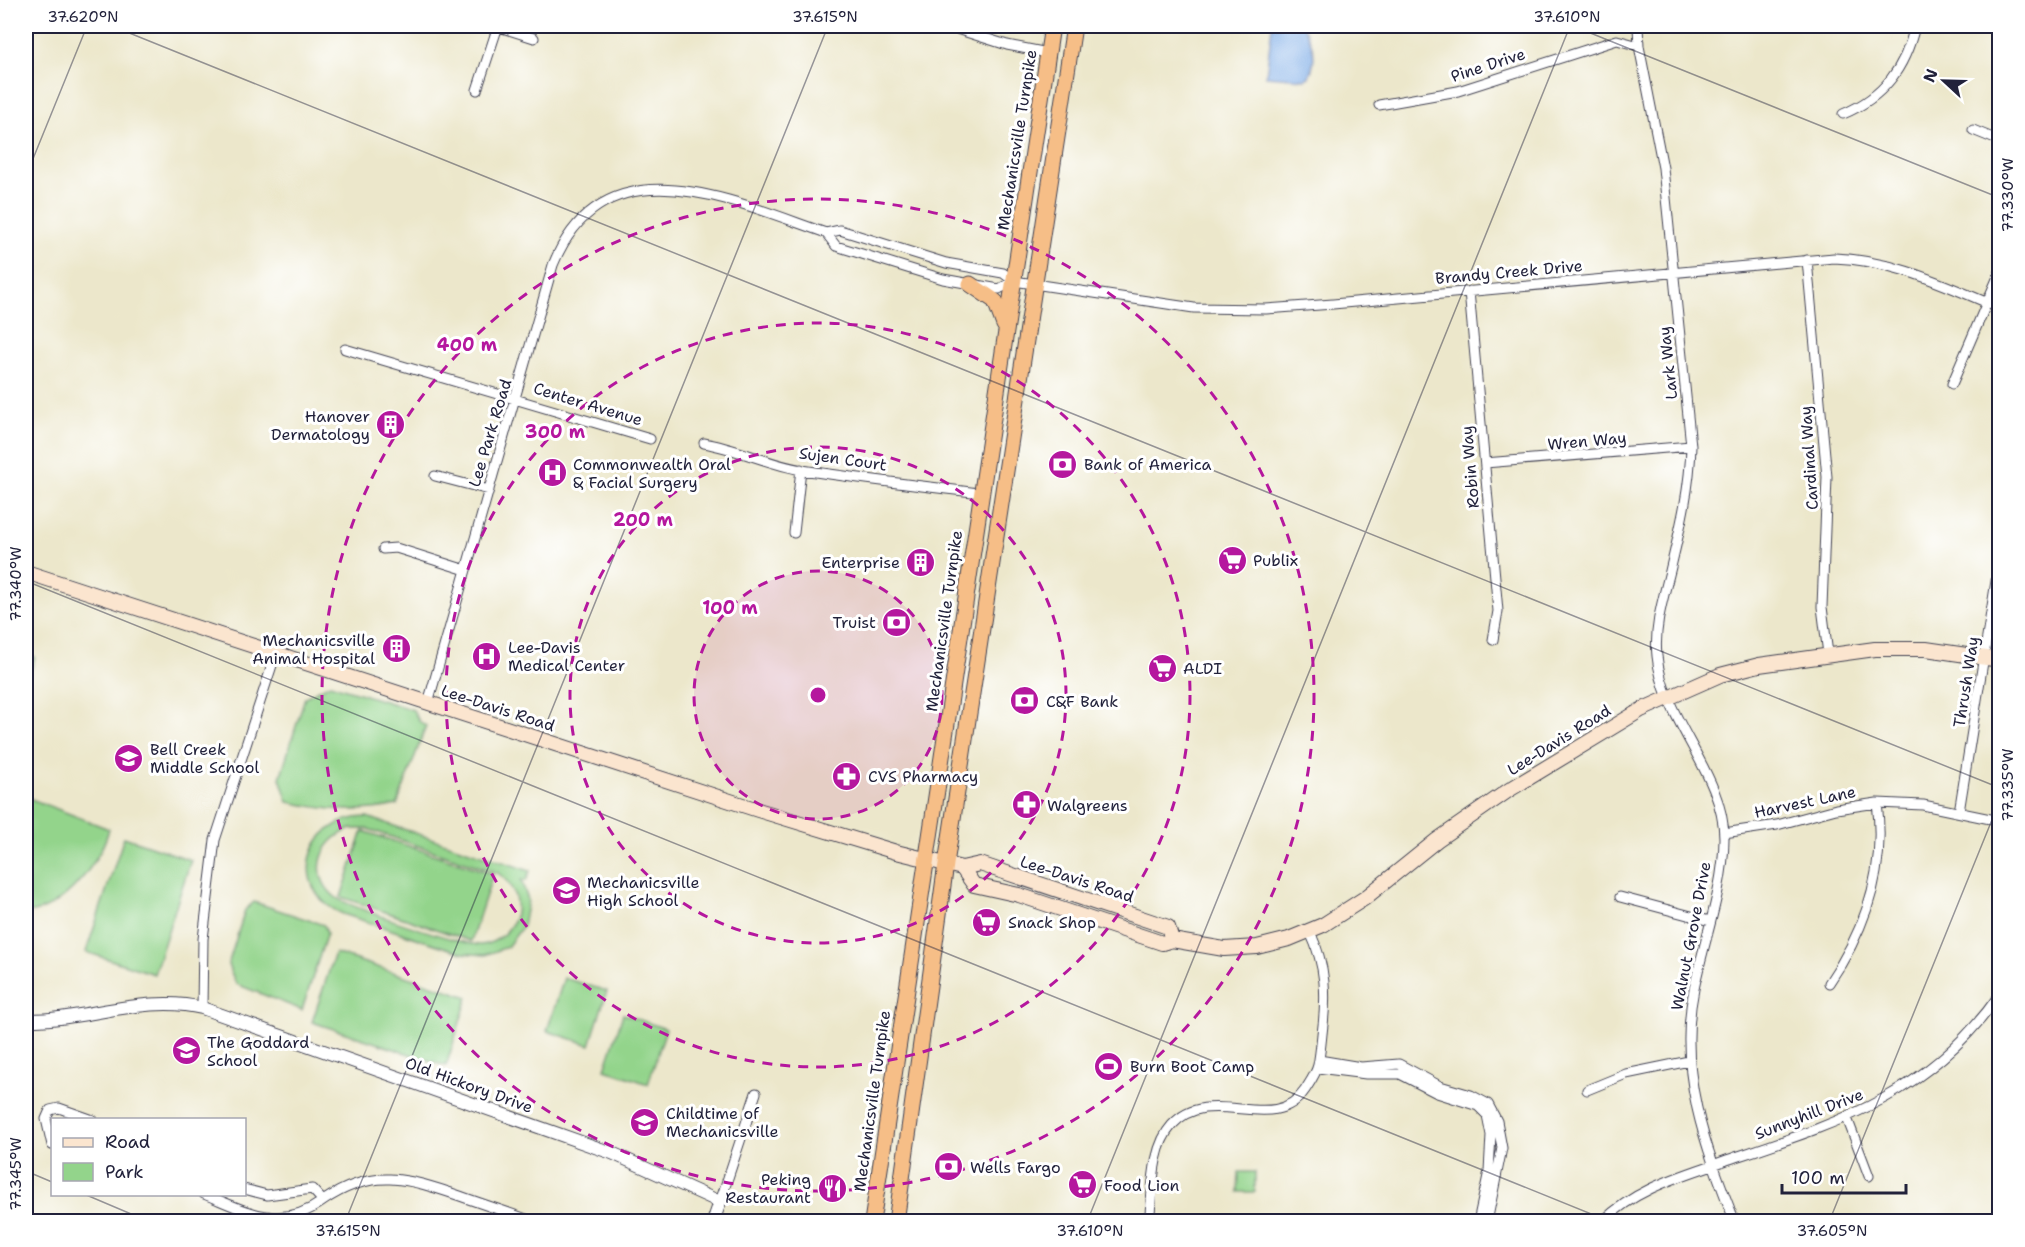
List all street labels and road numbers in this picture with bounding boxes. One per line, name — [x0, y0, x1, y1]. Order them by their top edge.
street label: Pine Drive — [1448, 43, 1528, 87]
street label: Mechanicsville Turnpike — [992, 48, 1042, 232]
street label: Brandy Creek Drive — [1434, 255, 1584, 289]
street label: Lark Way — [1654, 325, 1682, 401]
street label: Lee Park Road — [464, 376, 516, 490]
street label: Center Avenue — [531, 377, 645, 431]
street label: Cardinal Way — [1795, 405, 1823, 511]
street label: Robin Way — [1456, 425, 1484, 509]
street label: Wren Way — [1547, 427, 1627, 455]
street label: Sujen Court — [798, 442, 888, 476]
street label: Mechanicsville Turnpike — [921, 529, 967, 713]
street label: Thrush Way — [1948, 635, 1984, 729]
street label: Lee-Davis Road — [438, 680, 558, 736]
street label: Lee-Davis Road — [1503, 700, 1615, 780]
street label: Harvest Lane — [1752, 781, 1858, 823]
street label: Lee-Davis Road — [1017, 851, 1137, 907]
street label: Walnut Grove Drive — [1666, 860, 1716, 1012]
street label: Mechanicsville Turnpike — [849, 1009, 895, 1193]
street label: Old Hickory Drive — [402, 1052, 536, 1118]
street label: Sunnyhill Drive — [1752, 1084, 1866, 1144]

